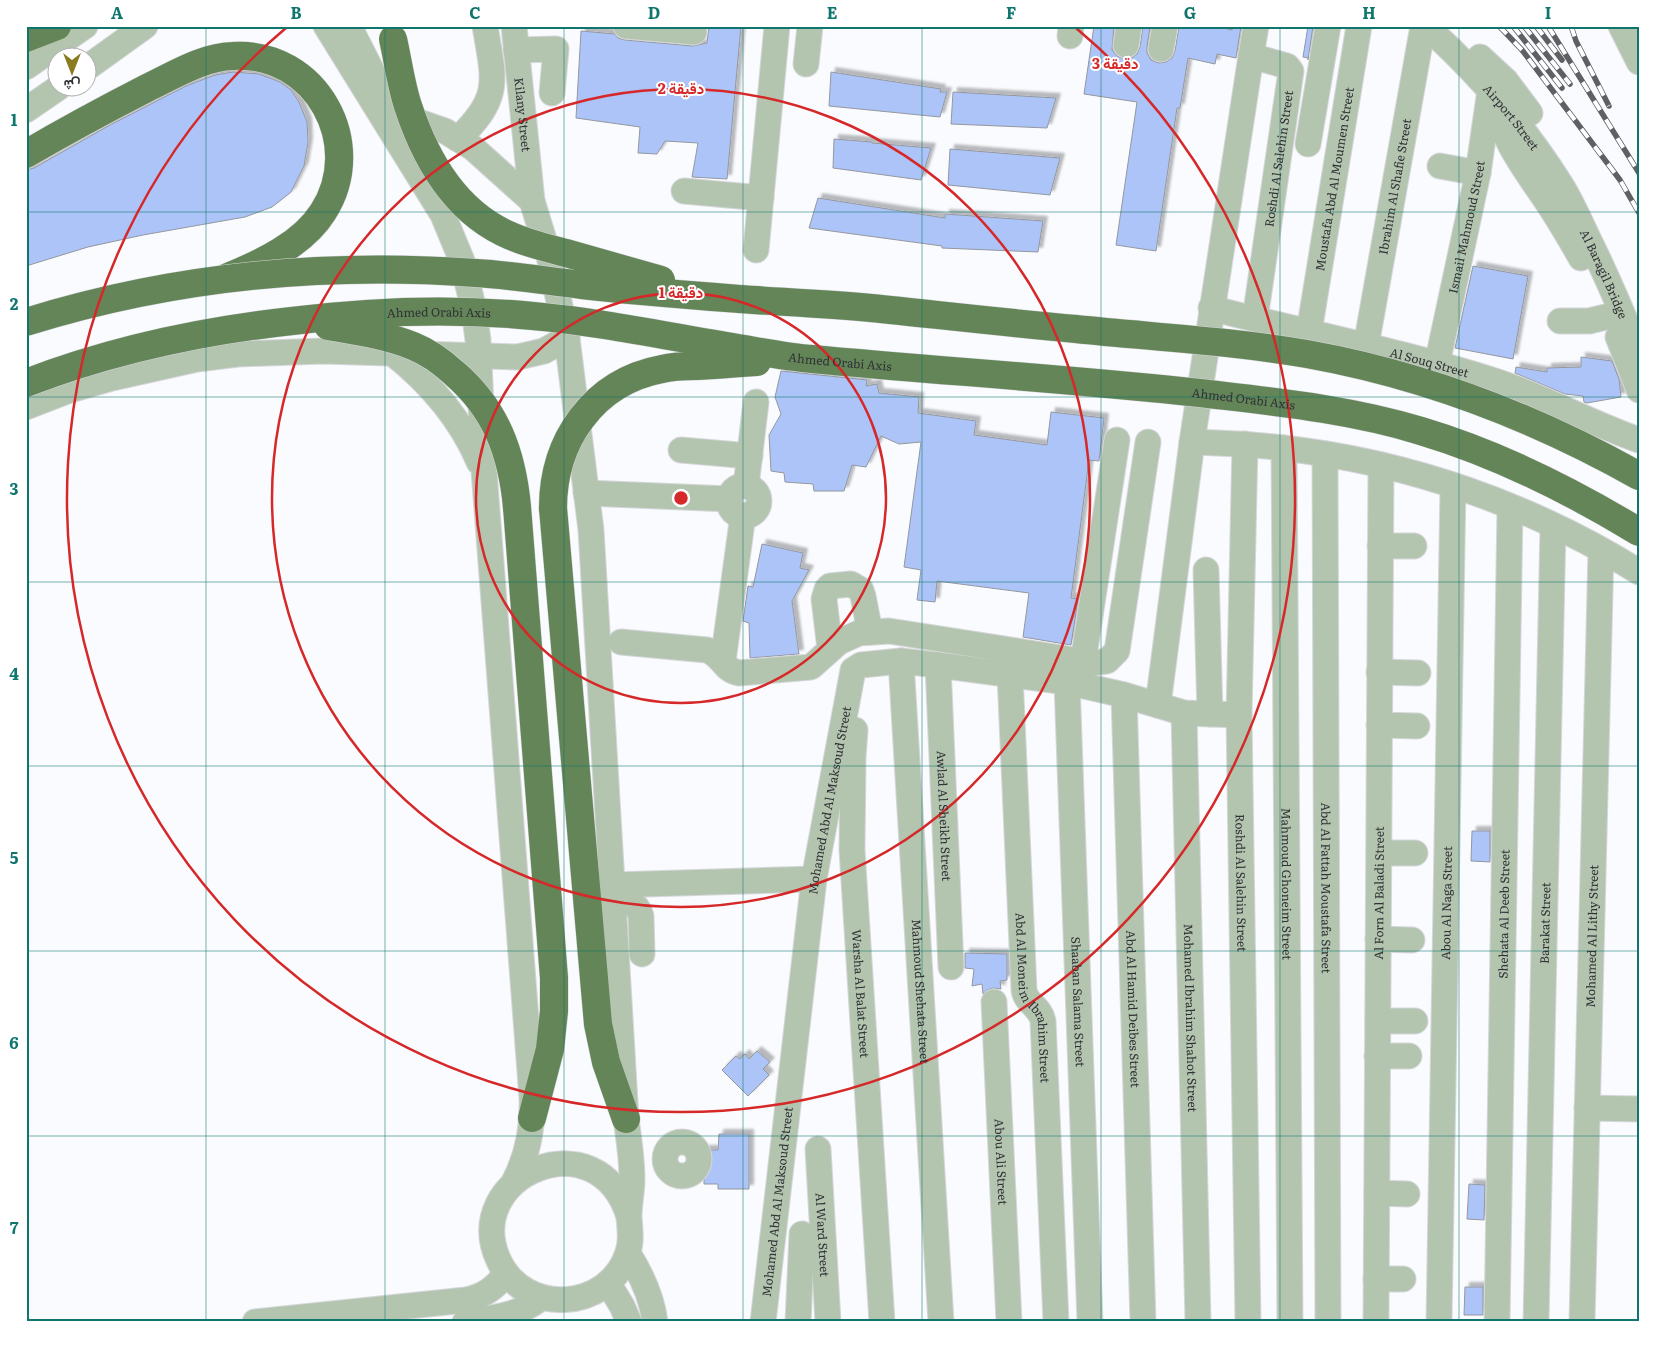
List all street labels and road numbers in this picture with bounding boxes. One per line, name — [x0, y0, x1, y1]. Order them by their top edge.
street label: Kilany Street — [510, 77, 536, 153]
street label: Airport Street — [1479, 80, 1544, 154]
street label: Moustafa Abd Al Moumen Street — [1310, 86, 1358, 272]
street label: Roshdi Al Salehin Street — [1259, 89, 1297, 228]
street label: Ibrahim Al Shafie Street — [1373, 117, 1415, 256]
street label: Ismail Mahmoud Street — [1443, 159, 1489, 295]
street label: Al Baragil Bridge — [1576, 226, 1632, 321]
street label: Ahmed Orabi Axis — [386, 302, 492, 322]
street label: Al Souq Street — [1388, 343, 1471, 381]
street label: Ahmed Orabi Axis — [787, 347, 893, 375]
street label: Ahmed Orabi Axis — [1191, 383, 1297, 414]
street label: Mohamed Abd Al Maksoud Street — [803, 705, 855, 895]
street label: Awlad Al Sheikh Street — [933, 750, 956, 882]
street label: Abd Al Fattah Moustafa Street — [1317, 802, 1336, 974]
street label: Mahmoud Ghoneim Street — [1277, 808, 1297, 960]
street label: Roshdi Al Salehin Street — [1231, 814, 1252, 952]
street label: Al Forn Al Baladi Street — [1369, 826, 1388, 960]
street label: Abou Al Naga Street — [1436, 846, 1456, 960]
street label: Shehata Al Deeb Street — [1493, 849, 1514, 979]
street label: Mohamed Al Lithy Street — [1581, 864, 1602, 1008]
street label: Barakat Street — [1535, 882, 1554, 964]
street label: Abd Al Moneim Ibrahim Street — [1012, 912, 1055, 1083]
street label: Mahmoud Shehata Street — [908, 918, 934, 1065]
street label: Mohamed Ibrahim Shahot Street — [1180, 923, 1202, 1113]
street label: Warsha Al Balat Street — [848, 929, 874, 1059]
street label: Abd Al Hamid Deibes Street — [1122, 930, 1145, 1088]
street label: Shaaban Salama Street — [1067, 936, 1090, 1067]
street label: Mohamed Abd Al Maksoud Street — [757, 1106, 797, 1298]
street label: Abou Ali Street — [990, 1118, 1013, 1206]
street label: Al Ward Street — [812, 1192, 834, 1278]

